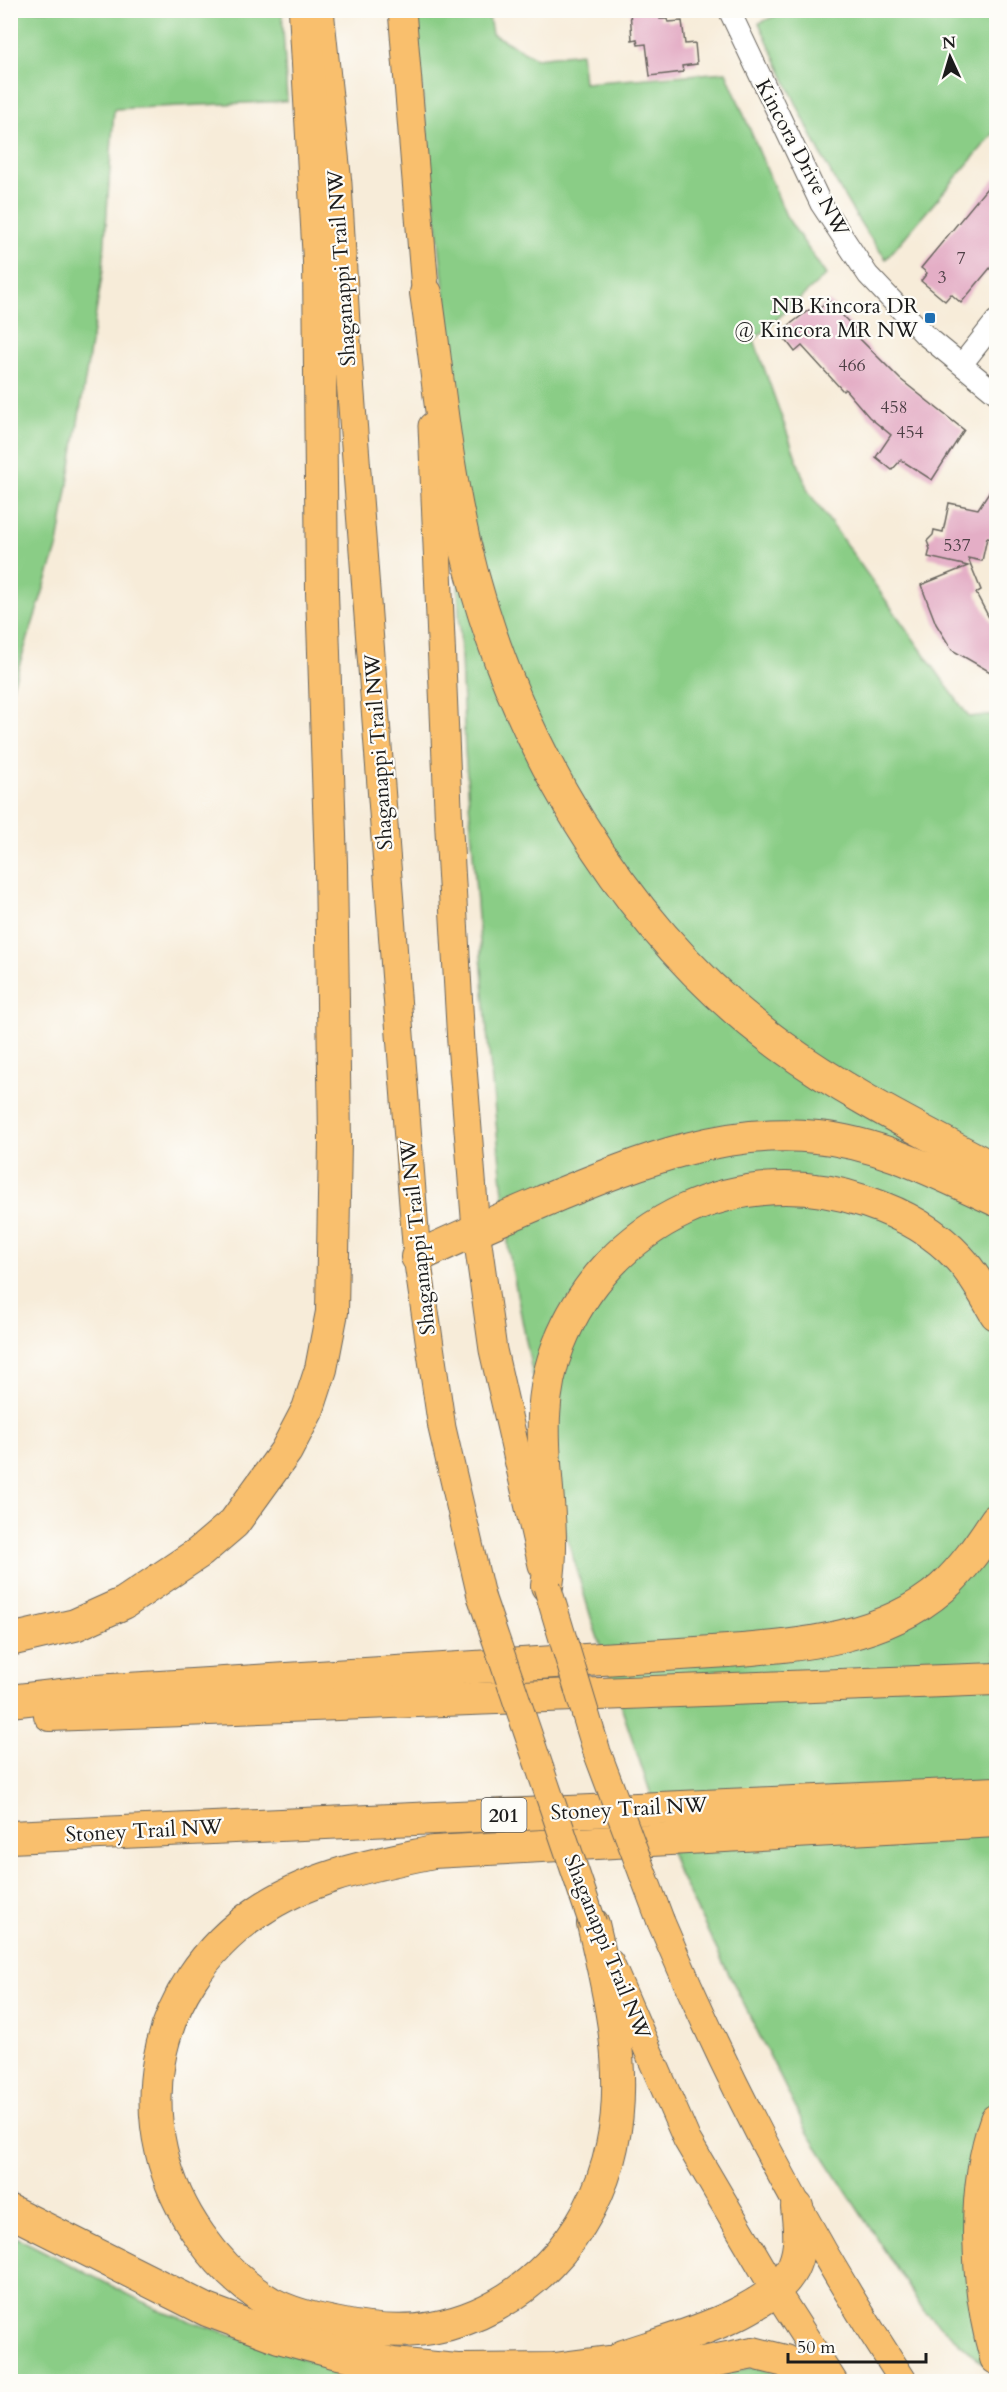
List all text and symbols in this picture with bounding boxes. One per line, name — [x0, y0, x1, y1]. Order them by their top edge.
north arrow — [920, 27, 980, 87]
text: N — [941, 32, 957, 54]
street label: Kincora Drive NW — [748, 74, 856, 242]
street label: Shaganappi Trail NW — [321, 168, 363, 367]
house number: 7 — [956, 246, 966, 271]
house number: 3 — [937, 265, 947, 290]
place label: NB Kincora DR @ Kincora MR NW — [734, 292, 919, 345]
marker: NB Kincora DR @ Kincora MR NW — [923, 311, 937, 325]
house number: 466 — [838, 353, 866, 378]
house number: 458 — [880, 395, 908, 420]
house number: 454 — [896, 420, 924, 445]
house number: 537 — [943, 533, 971, 558]
street label: Shaganappi Trail NW — [358, 652, 400, 851]
street label: Shaganappi Trail NW — [393, 1137, 443, 1336]
street label: Stoney Trail NW — [550, 1790, 709, 1828]
road number: 201 — [482, 1798, 526, 1832]
street label: Stoney Trail NW — [65, 1812, 224, 1850]
street label: Shaganappi Trail NW — [557, 1850, 658, 2045]
scale bar — [788, 2326, 926, 2364]
text: 50 m — [797, 2335, 836, 2360]

